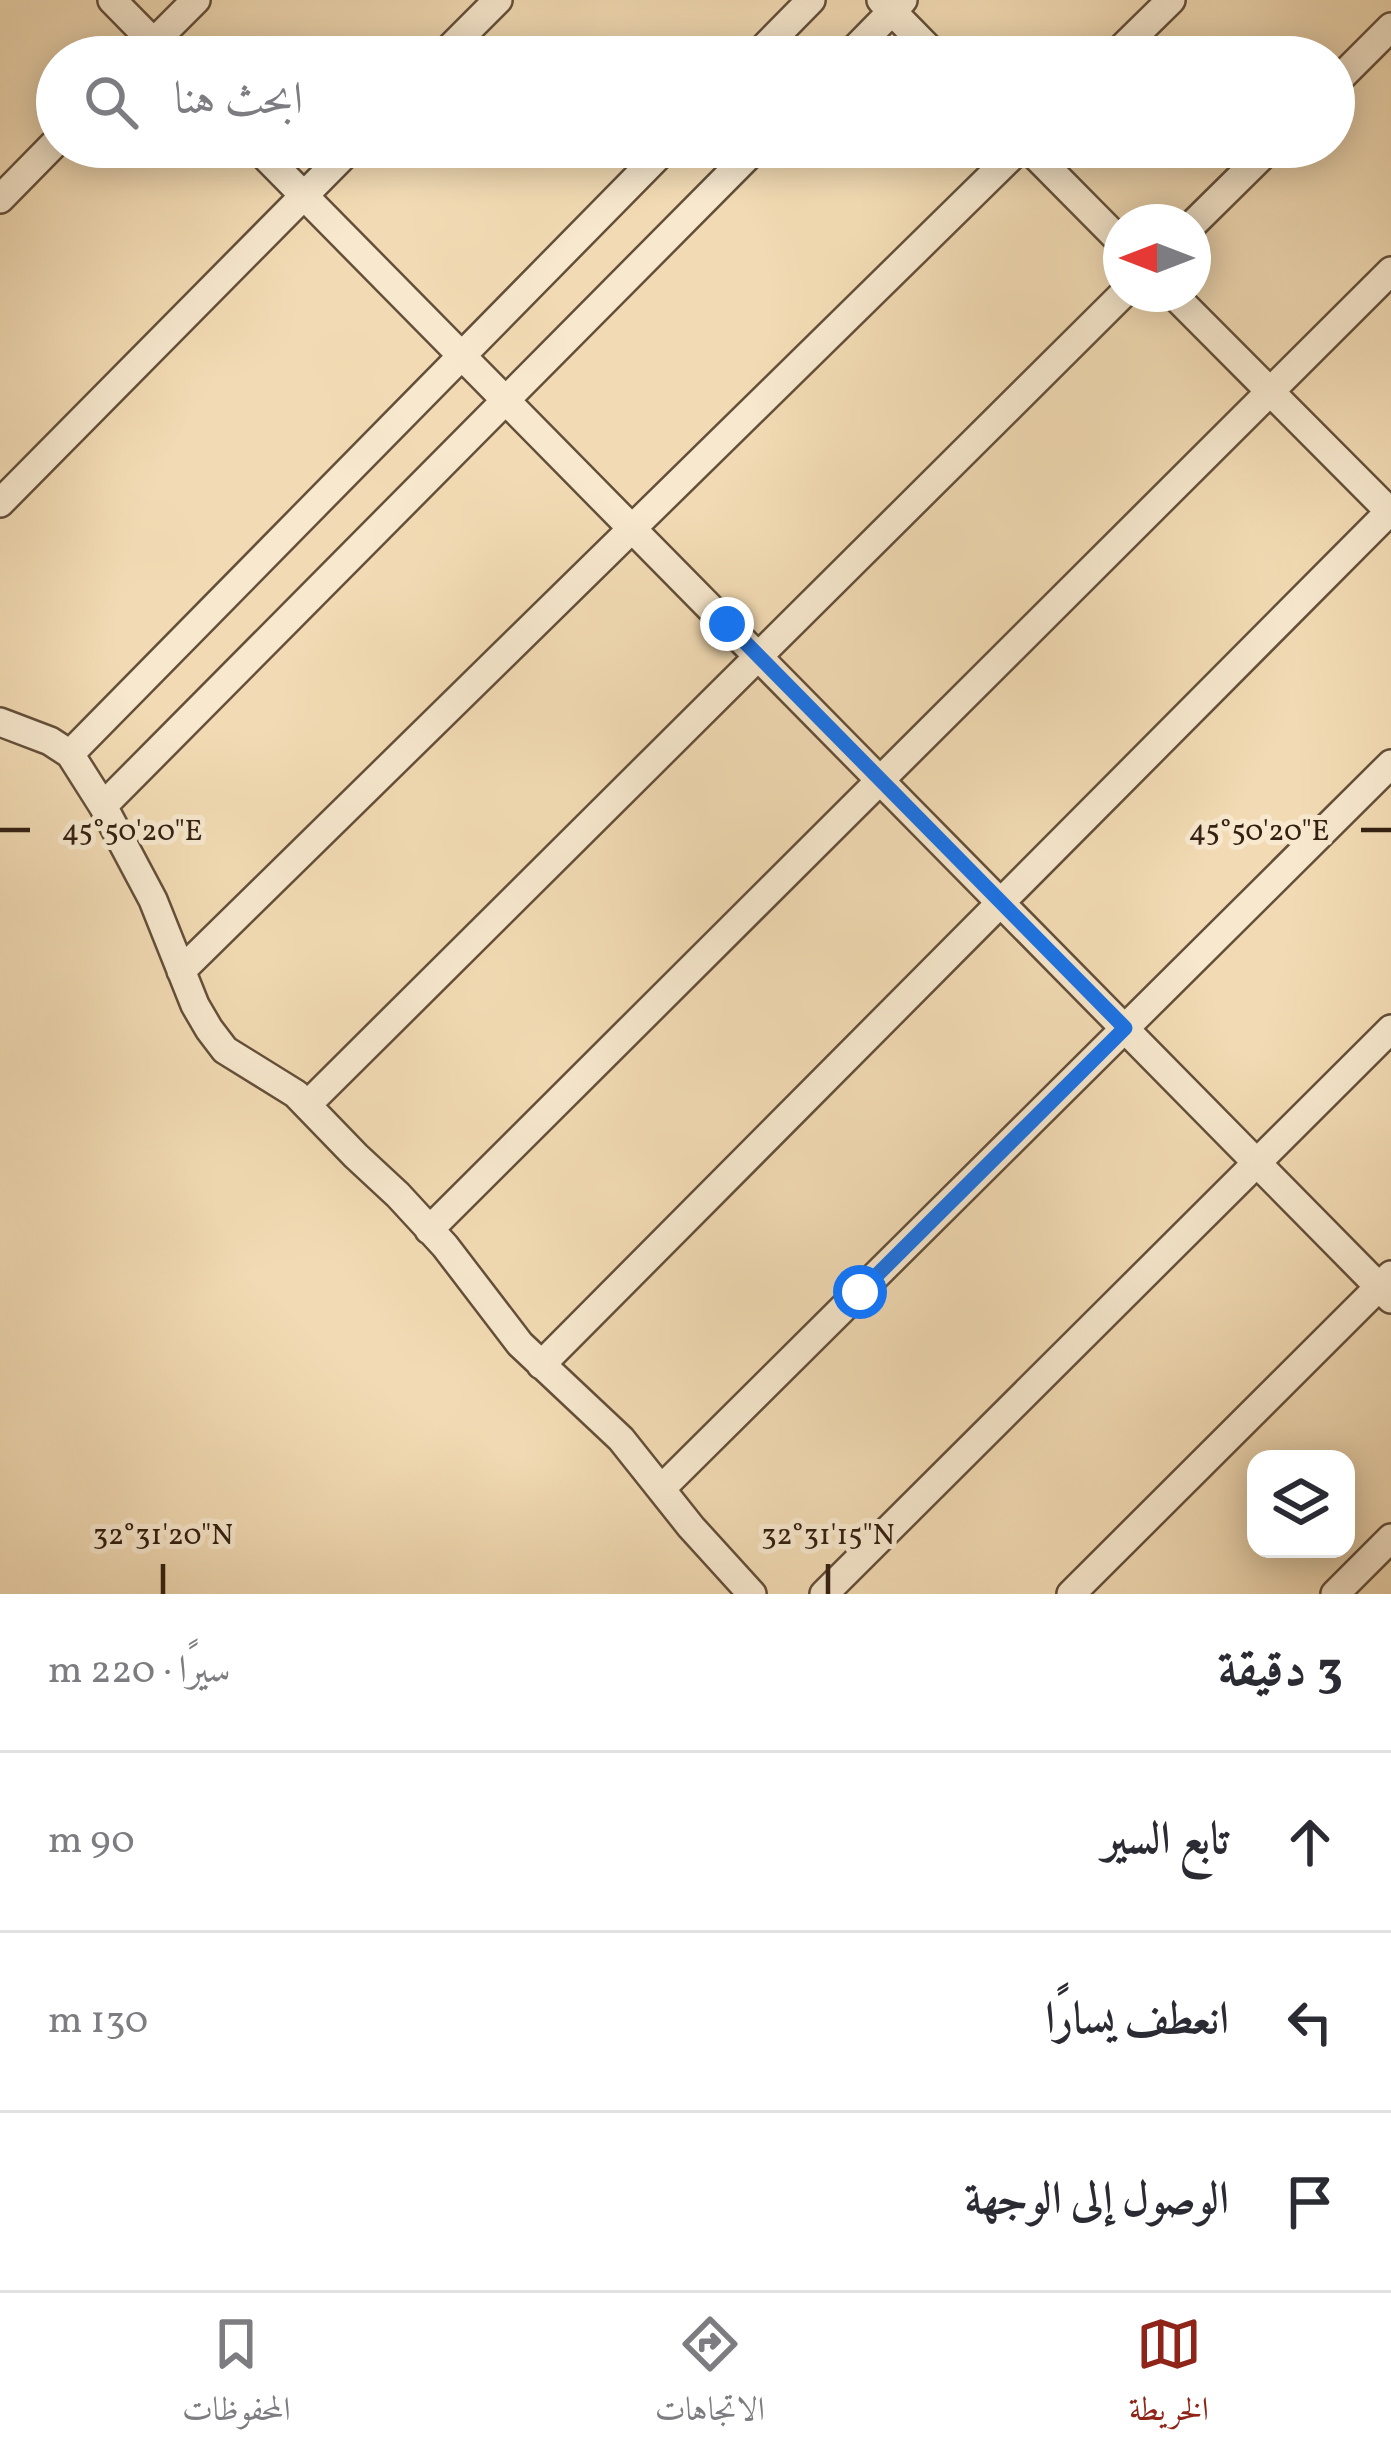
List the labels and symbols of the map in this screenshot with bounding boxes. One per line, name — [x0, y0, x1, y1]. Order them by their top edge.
north arrow — [1103, 204, 1211, 312]
route end — [700, 597, 754, 651]
text: 45°50'20"E — [61, 811, 203, 853]
text: 45°50'20"E — [1188, 811, 1330, 853]
route start — [833, 1265, 887, 1319]
text: 32°31'20"N — [93, 1515, 233, 1557]
text: 32°31'15"N — [761, 1515, 895, 1557]

